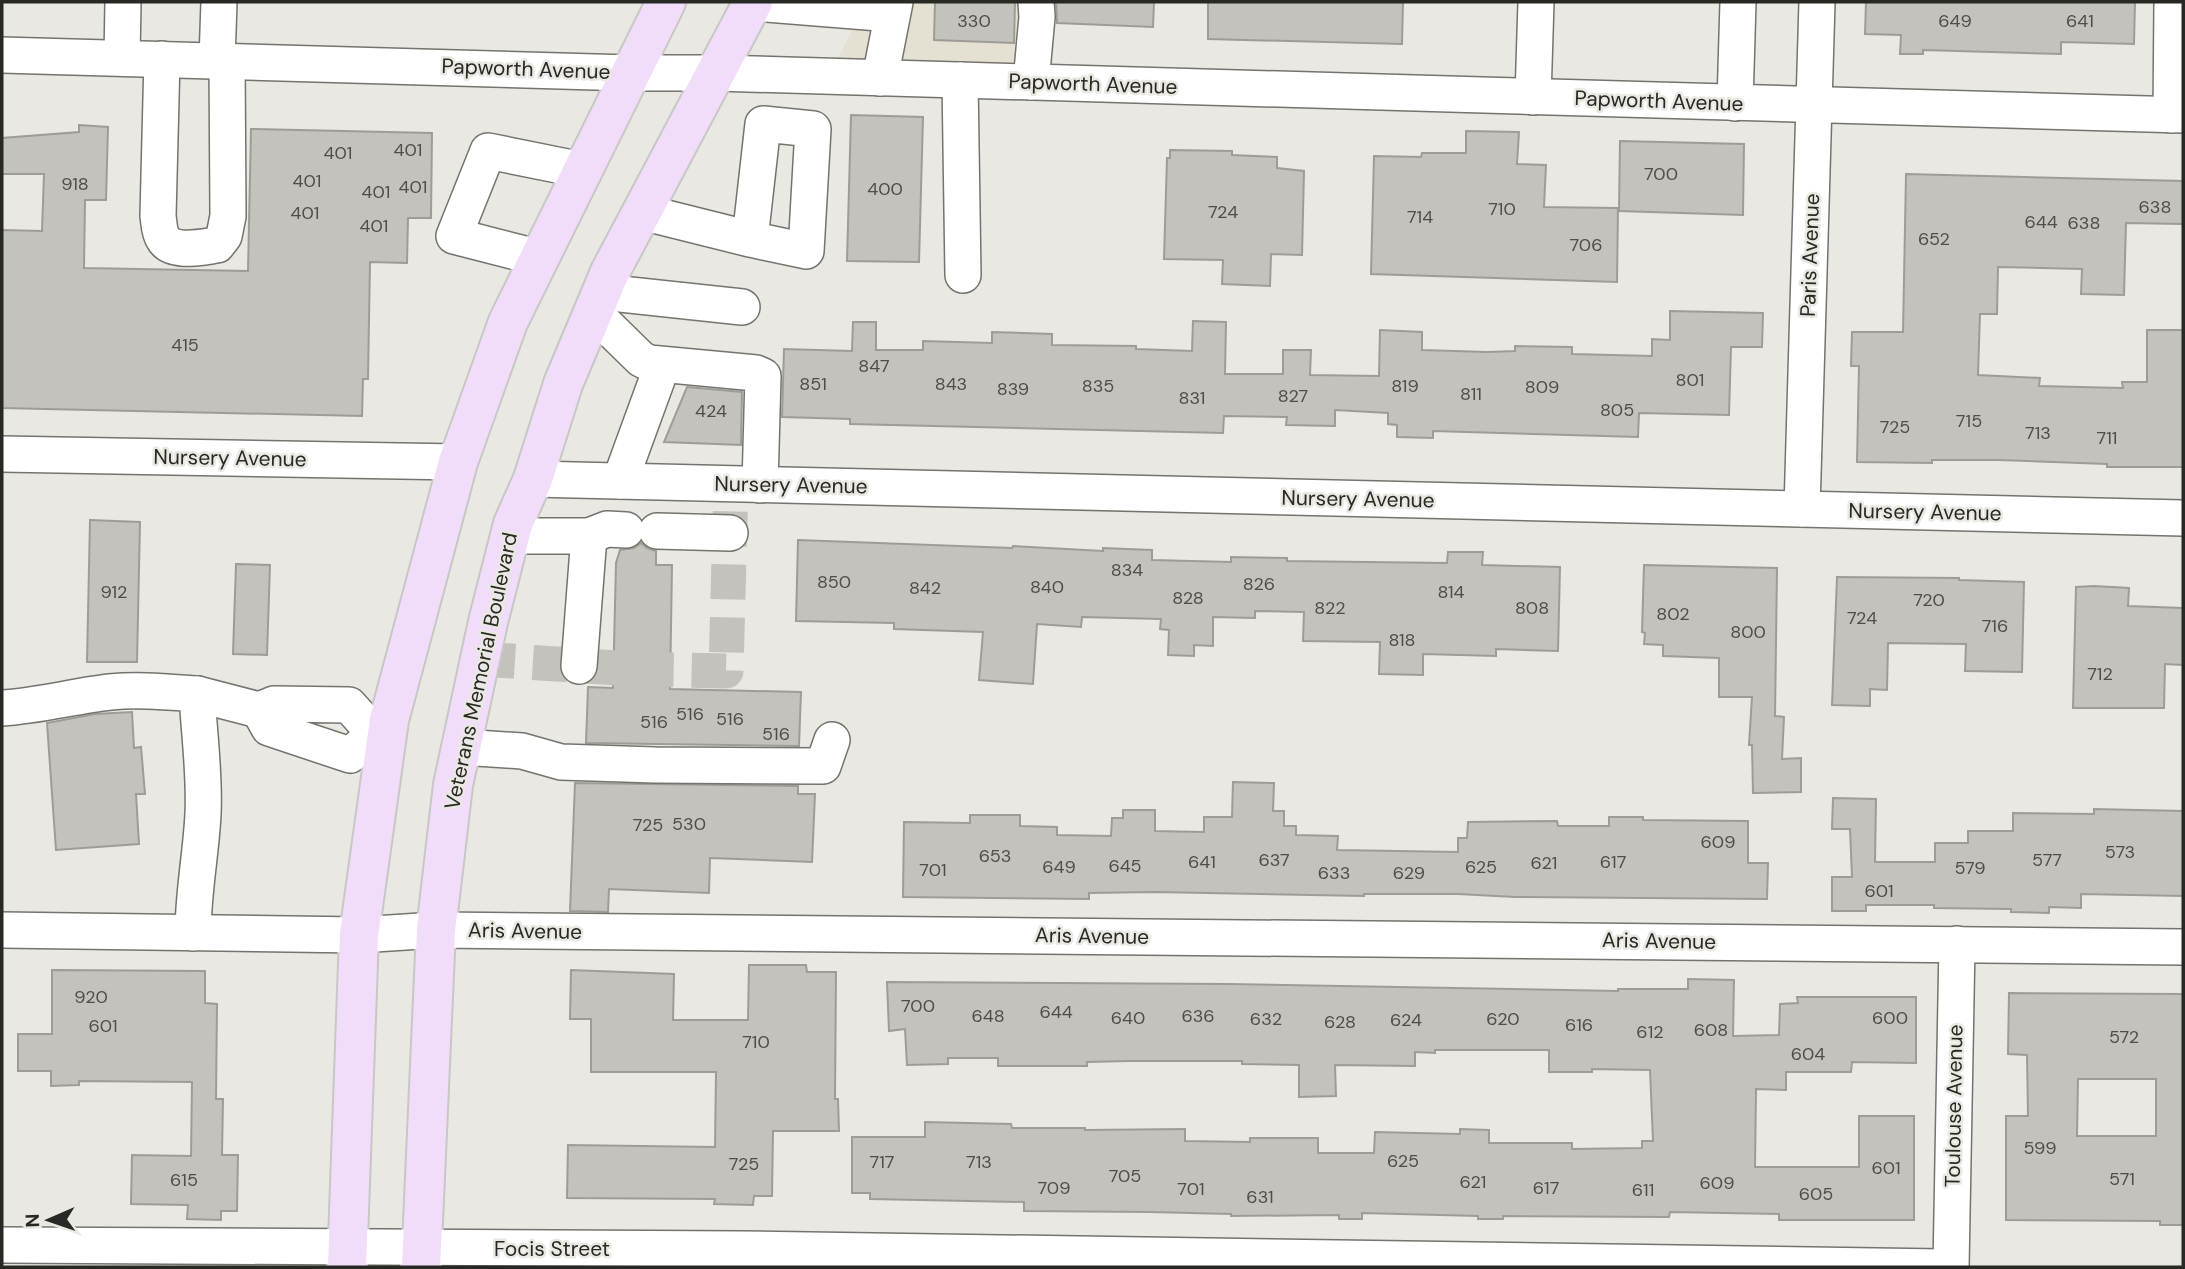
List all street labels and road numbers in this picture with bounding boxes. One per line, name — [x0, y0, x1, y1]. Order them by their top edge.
street label: Papworth Avenue — [441, 52, 611, 86]
street label: Papworth Avenue — [1008, 67, 1178, 101]
street label: Papworth Avenue — [1574, 84, 1744, 118]
street label: Paris Avenue — [1794, 193, 1826, 317]
street label: Nursery Avenue — [153, 443, 307, 473]
street label: Nursery Avenue — [714, 470, 868, 500]
street label: Nursery Avenue — [1281, 484, 1435, 514]
street label: Nursery Avenue — [1848, 497, 2002, 527]
street label: Veterans Memorial Boulevard — [438, 530, 524, 812]
street label: Aris Avenue — [468, 916, 582, 946]
street label: Aris Avenue — [1035, 921, 1149, 951]
street label: Aris Avenue — [1602, 926, 1716, 956]
street label: Toulouse Avenue — [1939, 1024, 1969, 1188]
street label: Focis Street — [494, 1235, 610, 1263]

